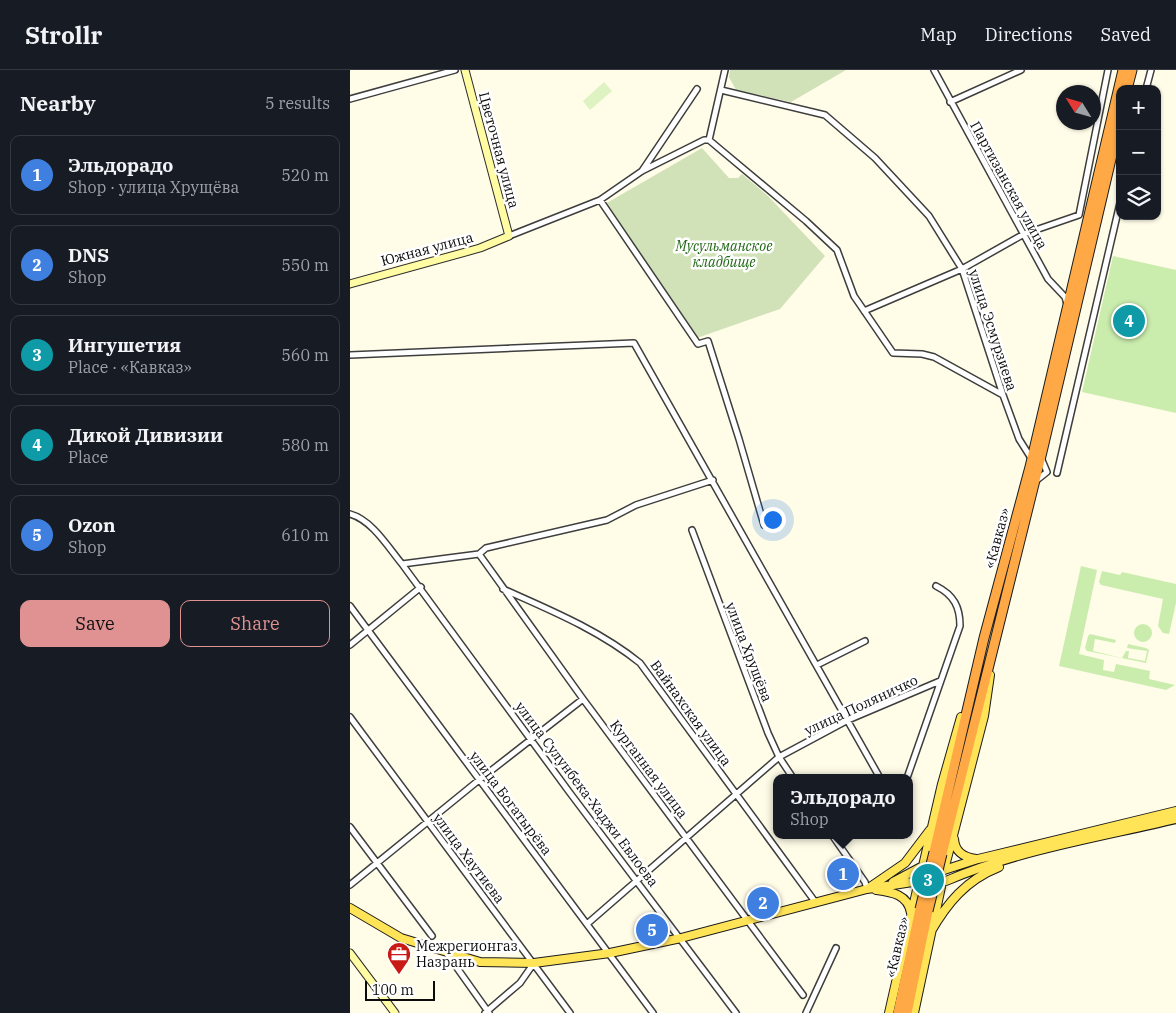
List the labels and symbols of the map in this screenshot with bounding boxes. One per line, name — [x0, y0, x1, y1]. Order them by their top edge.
north arrow — [1056, 85, 1101, 130]
street label: Цветочная улица — [475, 90, 523, 211]
street label: Партизанская улица — [966, 118, 1052, 252]
street label: Южная улица — [379, 228, 475, 270]
park label: Мусульманское кладбище — [675, 237, 773, 271]
street label: улица Эсмурзиева — [965, 267, 1021, 393]
pin: 4 — [1113, 302, 1145, 340]
street label: «Кавказ» — [980, 506, 1014, 570]
your location — [760, 507, 786, 533]
street label: улица Хрущёва — [722, 600, 776, 705]
street label: Вайнахская улица — [647, 657, 736, 770]
street label: улица Поляничко — [801, 671, 921, 739]
street label: улица Сулунбека-Хаджи Евлоева — [511, 698, 663, 891]
street label: Курганная улица — [606, 716, 692, 822]
street label: улица Богатырёва — [466, 747, 556, 859]
street label: улица Хаутиева — [429, 809, 509, 907]
pin: 1 — [827, 855, 859, 893]
pin: 3 — [912, 861, 944, 899]
pin: 2 — [747, 884, 779, 922]
pin: 5 — [636, 911, 668, 949]
street label: «Кавказ» — [881, 915, 913, 979]
place label: Межрегионгаз Назрань — [416, 937, 518, 971]
office icon: Межрегионгаз Назрань — [386, 941, 412, 975]
scale bar — [365, 978, 435, 1001]

